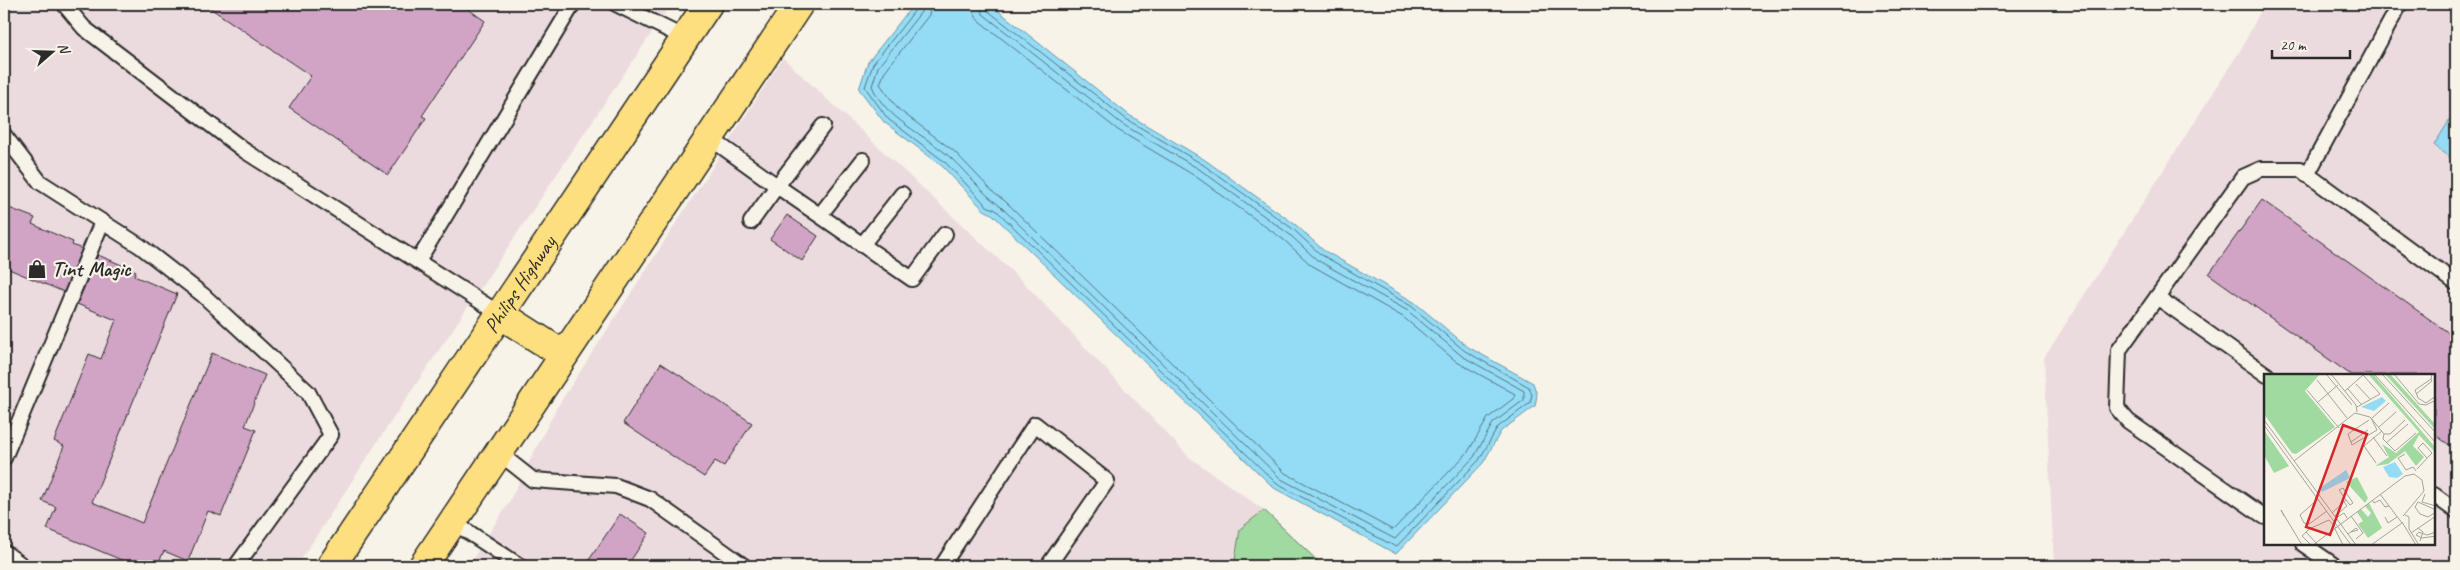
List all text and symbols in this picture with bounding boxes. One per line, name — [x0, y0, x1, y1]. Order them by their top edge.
north arrow — [28, 28, 78, 78]
scale bar — [2272, 28, 2350, 60]
text: 20 m — [2280, 36, 2307, 55]
text: N — [54, 41, 74, 57]
street label: Philips Highway — [478, 229, 563, 338]
place label: Tint Magic — [52, 256, 132, 282]
shop icon: Tint Magic — [26, 258, 48, 280]
inset map — [2264, 374, 2435, 545]

